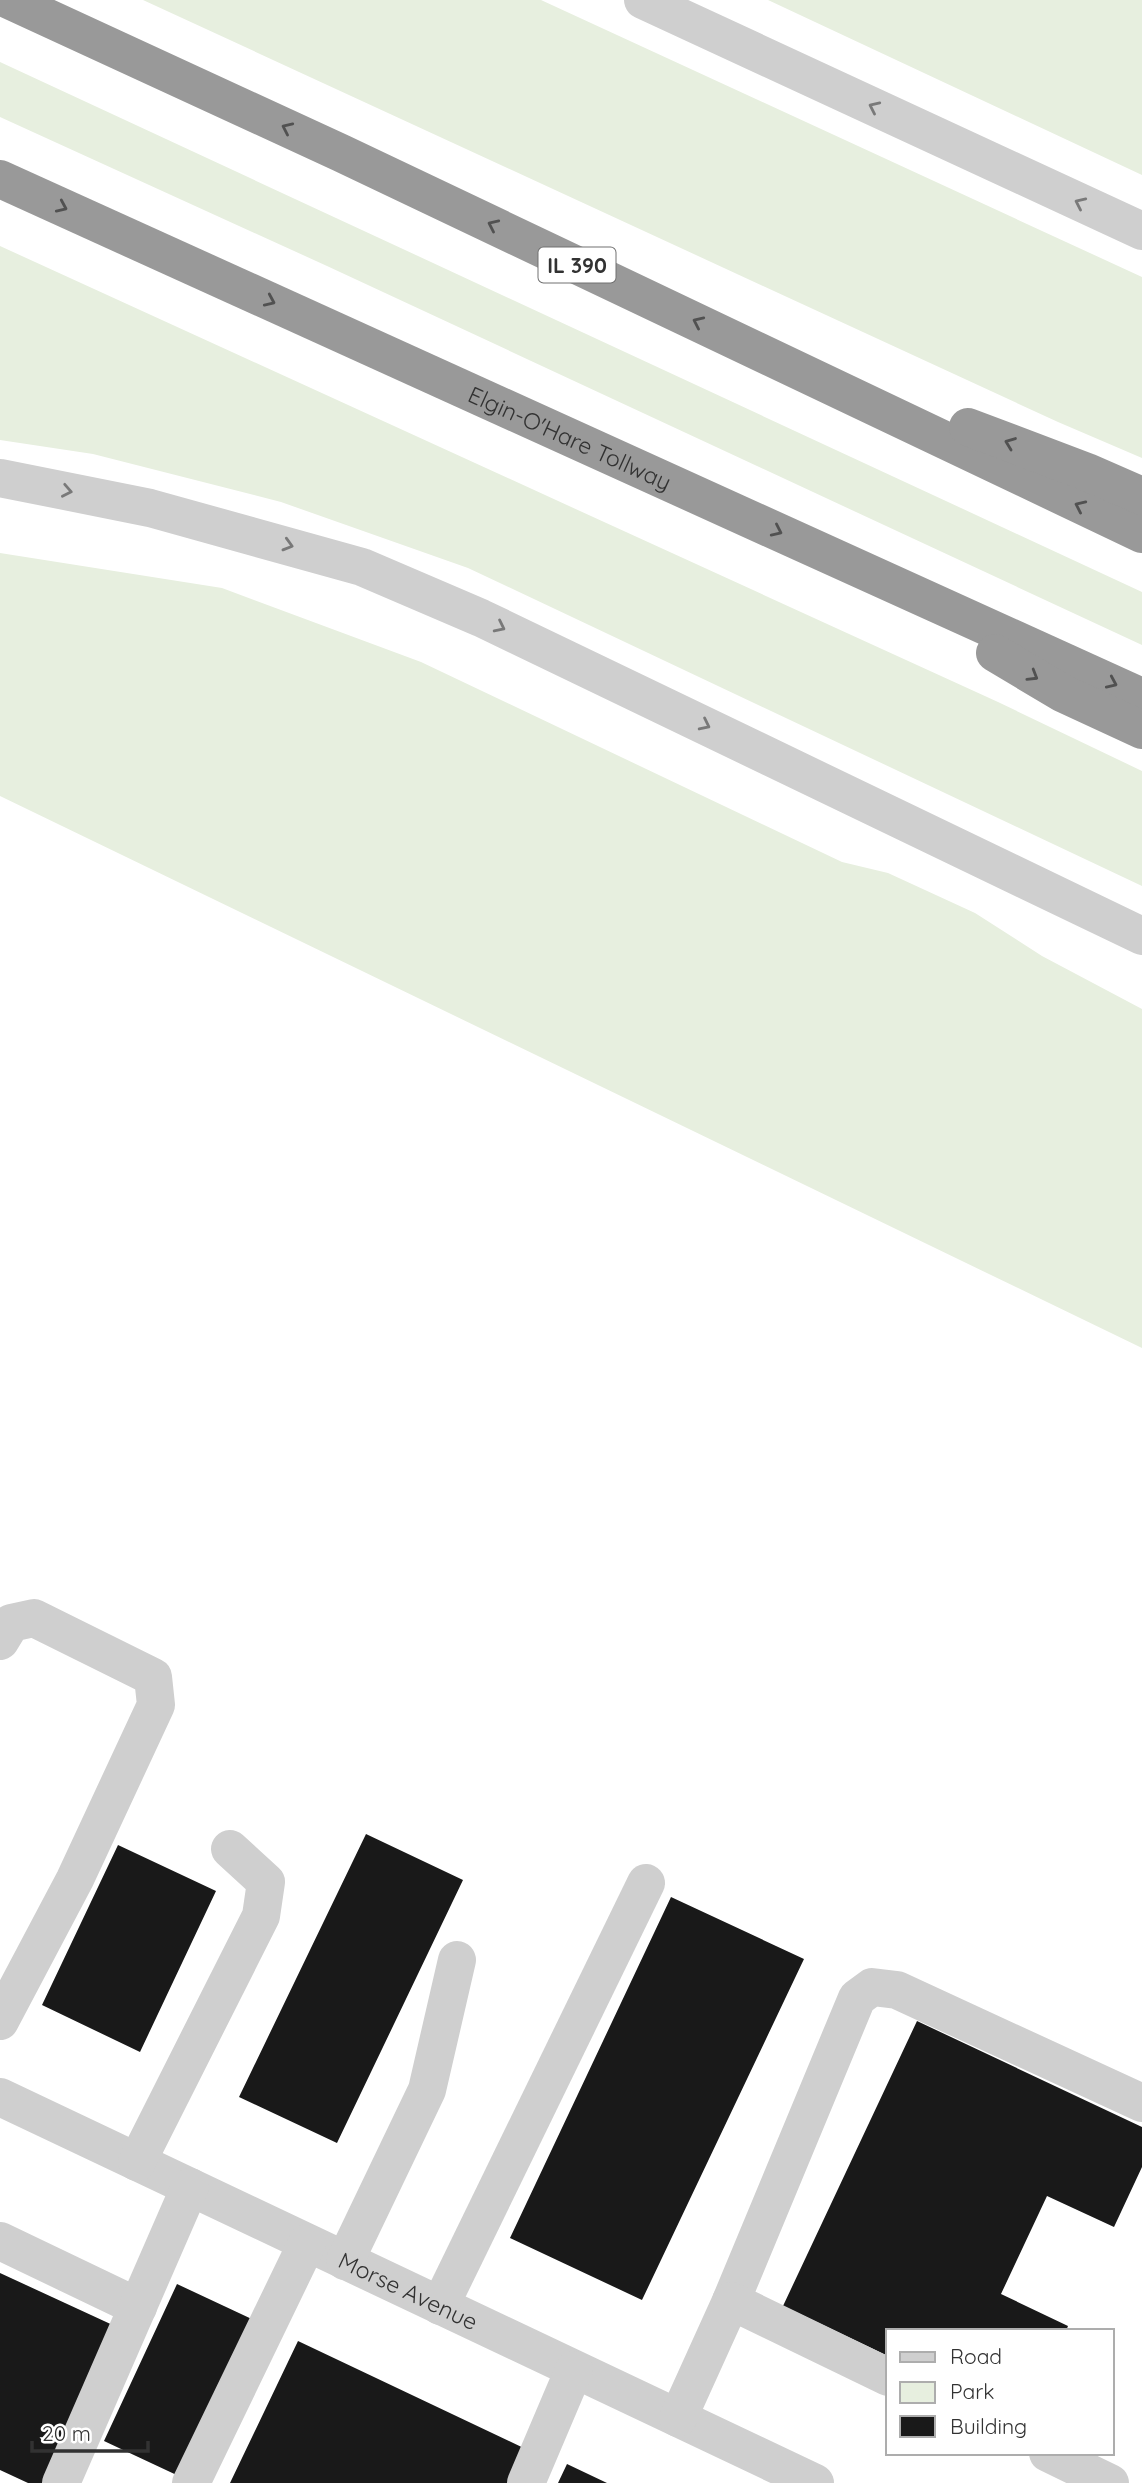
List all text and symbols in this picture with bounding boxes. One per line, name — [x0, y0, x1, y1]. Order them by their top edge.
one-way arrow — [869, 101, 881, 115]
one-way arrow — [282, 122, 294, 136]
one-way arrow — [1075, 197, 1087, 211]
one-way arrow — [55, 199, 67, 213]
one-way arrow — [488, 219, 500, 233]
road number: IL 390 — [538, 247, 616, 282]
one-way arrow — [262, 293, 275, 307]
one-way arrow — [693, 316, 705, 330]
street label: Elgin-O'Hare Tollway — [464, 379, 676, 496]
one-way arrow — [1005, 438, 1017, 452]
one-way arrow — [61, 482, 73, 497]
one-way arrow — [1075, 500, 1087, 514]
one-way arrow — [770, 523, 782, 537]
one-way arrow — [282, 537, 294, 551]
one-way arrow — [493, 618, 505, 632]
one-way arrow — [1026, 668, 1039, 681]
one-way arrow — [1105, 675, 1118, 689]
one-way arrow — [698, 717, 710, 731]
street label: Morse Avenue — [334, 2245, 483, 2336]
legend — [886, 2329, 1114, 2455]
text: Road — [950, 2343, 1002, 2369]
text: Park — [950, 2378, 994, 2404]
scale bar — [32, 2410, 147, 2454]
text: Building — [950, 2413, 1027, 2439]
text: 20 m — [42, 2420, 91, 2446]

